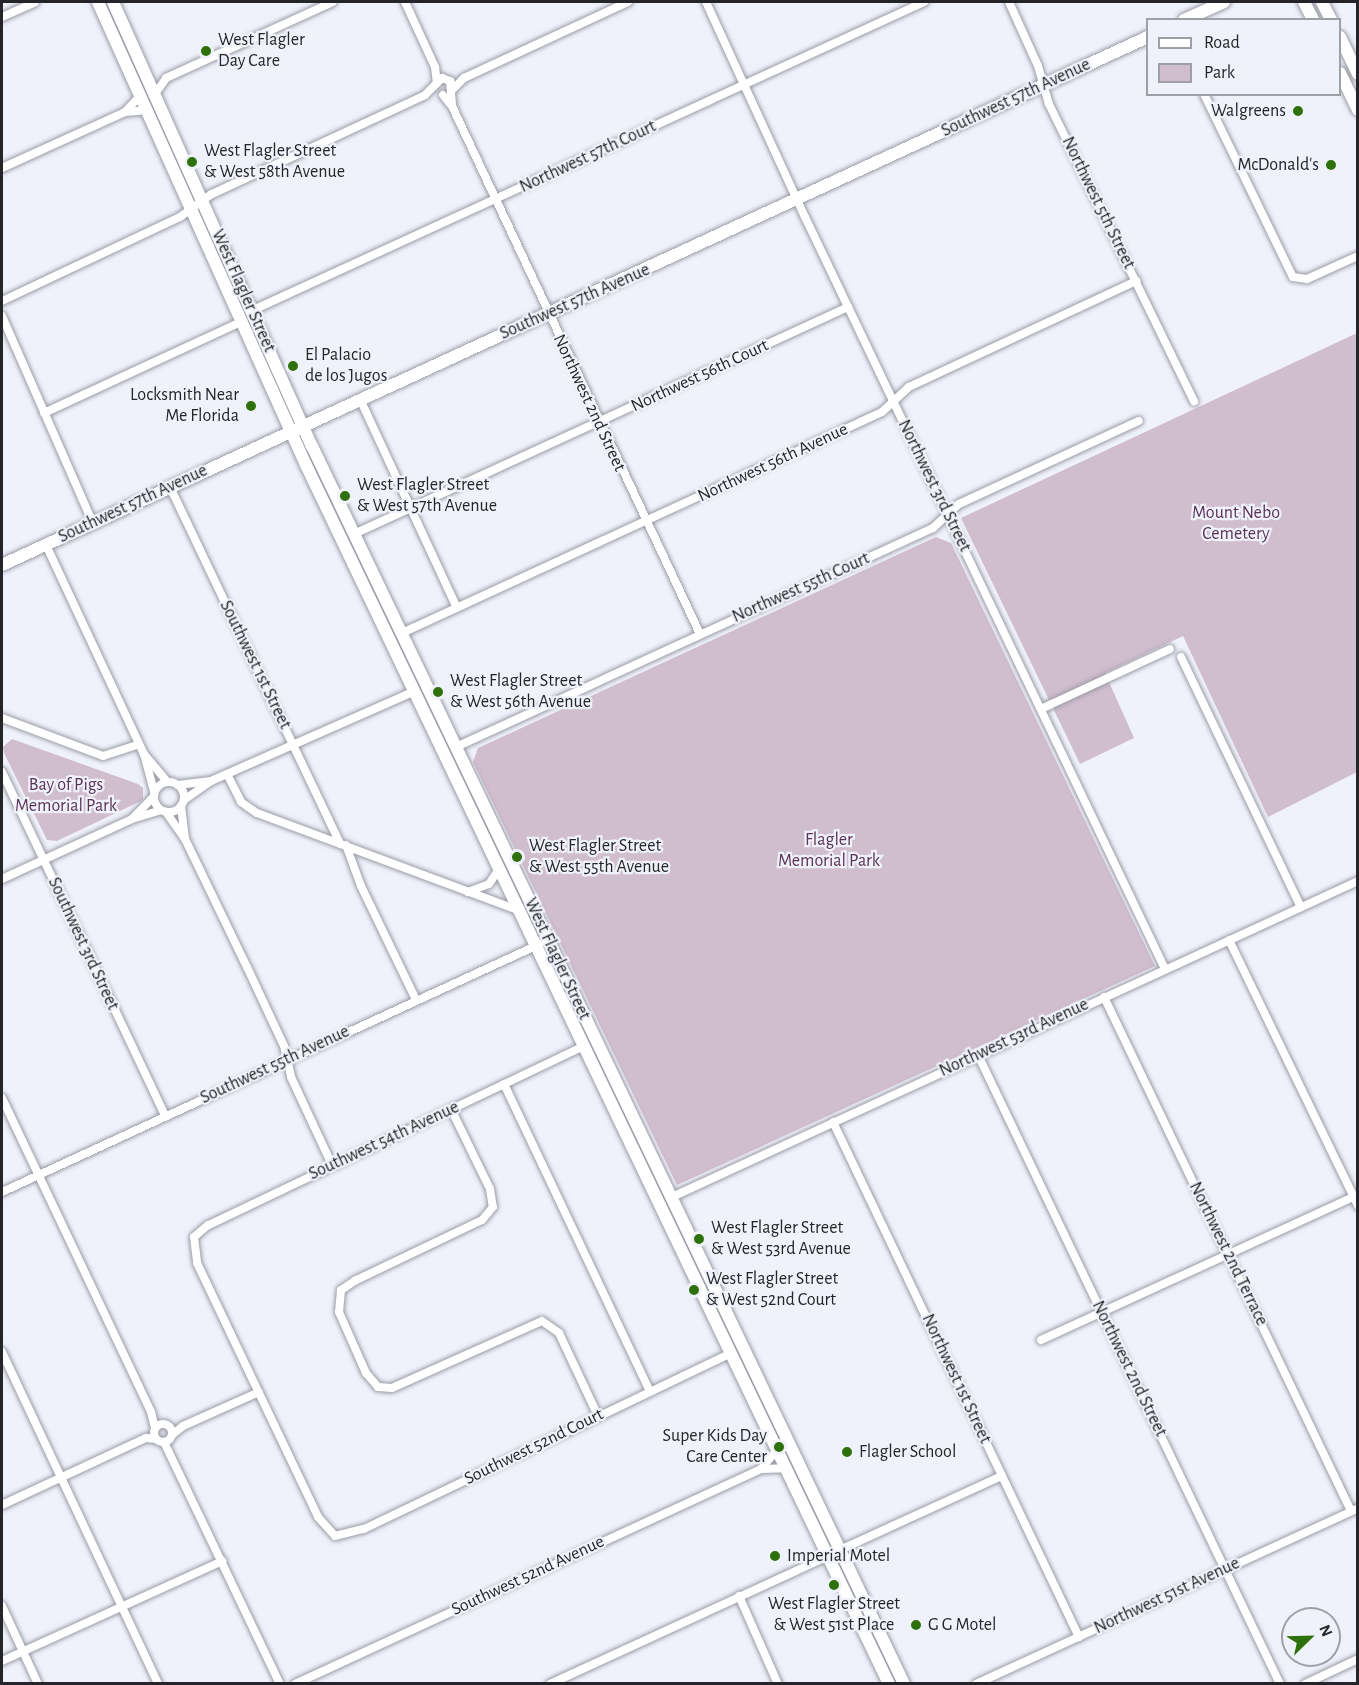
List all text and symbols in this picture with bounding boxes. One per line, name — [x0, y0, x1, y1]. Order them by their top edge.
legend — [1146, 18, 1341, 96]
place label: West Flagler Day Care — [218, 30, 305, 72]
text: Road — [1204, 34, 1240, 52]
marker: West Flagler Day Care — [199, 44, 213, 58]
street label: Southwest 57th Avenue — [938, 54, 1094, 142]
text: Park — [1204, 64, 1235, 82]
place label: Walgreens — [1211, 100, 1286, 122]
marker: Walgreens — [1291, 104, 1305, 118]
street label: Northwest 57th Court — [516, 116, 660, 198]
street label: Northwest 5th Street — [1057, 133, 1139, 273]
place label: West Flagler Street & West 58th Avenue — [204, 141, 345, 184]
place label: McDonald's — [1237, 154, 1319, 176]
marker: West Flagler Street & West 58th Avenue — [185, 155, 199, 169]
marker: McDonald's — [1324, 158, 1338, 172]
street label: West Flagler Street — [206, 226, 280, 356]
street label: Southwest 57th Avenue — [497, 259, 653, 345]
street label: Northwest 2nd Street — [548, 331, 630, 475]
street label: Northwest 56th Court — [628, 335, 772, 417]
place label: El Palacio de los Jugos — [305, 345, 387, 388]
marker: El Palacio de los Jugos — [286, 359, 300, 373]
place label: Locksmith Near Me Florida — [130, 385, 239, 428]
marker: Locksmith Near Me Florida — [244, 399, 258, 413]
street label: Northwest 3rd Street — [893, 416, 975, 556]
street label: Northwest 56th Avenue — [694, 419, 852, 507]
street label: Southwest 57th Avenue — [55, 460, 211, 548]
place label: West Flagler Street & West 57th Avenue — [357, 475, 497, 518]
marker: West Flagler Street & West 57th Avenue — [338, 489, 352, 503]
park label: Mount Nebo Cemetery — [1192, 503, 1280, 546]
street label: Northwest 55th Court — [729, 548, 873, 628]
street label: Southwest 1st Street — [215, 597, 295, 733]
place label: West Flagler Street & West 56th Avenue — [450, 671, 591, 714]
marker: West Flagler Street & West 56th Avenue — [431, 685, 445, 699]
park label: Bay of Pigs Memorial Park — [15, 775, 117, 818]
park label: Flagler Memorial Park — [778, 830, 880, 872]
place label: West Flagler Street & West 55th Avenue — [529, 836, 669, 878]
marker: West Flagler Street & West 55th Avenue — [510, 850, 524, 864]
street label: Southwest 3rd Street — [43, 874, 123, 1014]
street label: West Flagler Street — [519, 895, 595, 1023]
street label: Northwest 53rd Avenue — [936, 994, 1092, 1082]
street label: Southwest 55th Avenue — [197, 1021, 353, 1109]
street label: Southwest 54th Avenue — [305, 1097, 463, 1185]
street label: Northwest 2nd Terrace — [1184, 1179, 1272, 1329]
place label: West Flagler Street & West 53rd Avenue — [711, 1218, 851, 1260]
marker: West Flagler Street & West 53rd Avenue — [692, 1232, 706, 1246]
place label: West Flagler Street & West 52nd Court — [706, 1269, 838, 1312]
marker: West Flagler Street & West 52nd Court — [687, 1283, 701, 1297]
street label: Northwest 2nd Street — [1087, 1297, 1171, 1441]
street label: Northwest 1st Street — [916, 1311, 996, 1447]
street label: Southwest 52nd Court — [461, 1404, 607, 1490]
place label: Super Kids Day Care Center — [663, 1426, 767, 1468]
marker: Super Kids Day Care Center — [772, 1440, 786, 1454]
place label: Flagler School — [859, 1441, 956, 1463]
marker: Flagler School — [840, 1445, 854, 1459]
street label: Southwest 52nd Avenue — [448, 1531, 608, 1621]
place label: Imperial Motel — [787, 1545, 890, 1567]
marker: Imperial Motel — [768, 1549, 782, 1563]
street label: Northwest 51st Avenue — [1091, 1553, 1243, 1639]
marker: West Flagler Street & West 51st Place — [827, 1578, 841, 1592]
place label: West Flagler Street & West 51st Place — [768, 1594, 900, 1636]
north arrow — [1281, 1607, 1341, 1667]
place label: G G Motel — [928, 1614, 996, 1636]
marker: G G Motel — [909, 1618, 923, 1632]
text: N — [1316, 1623, 1335, 1639]

